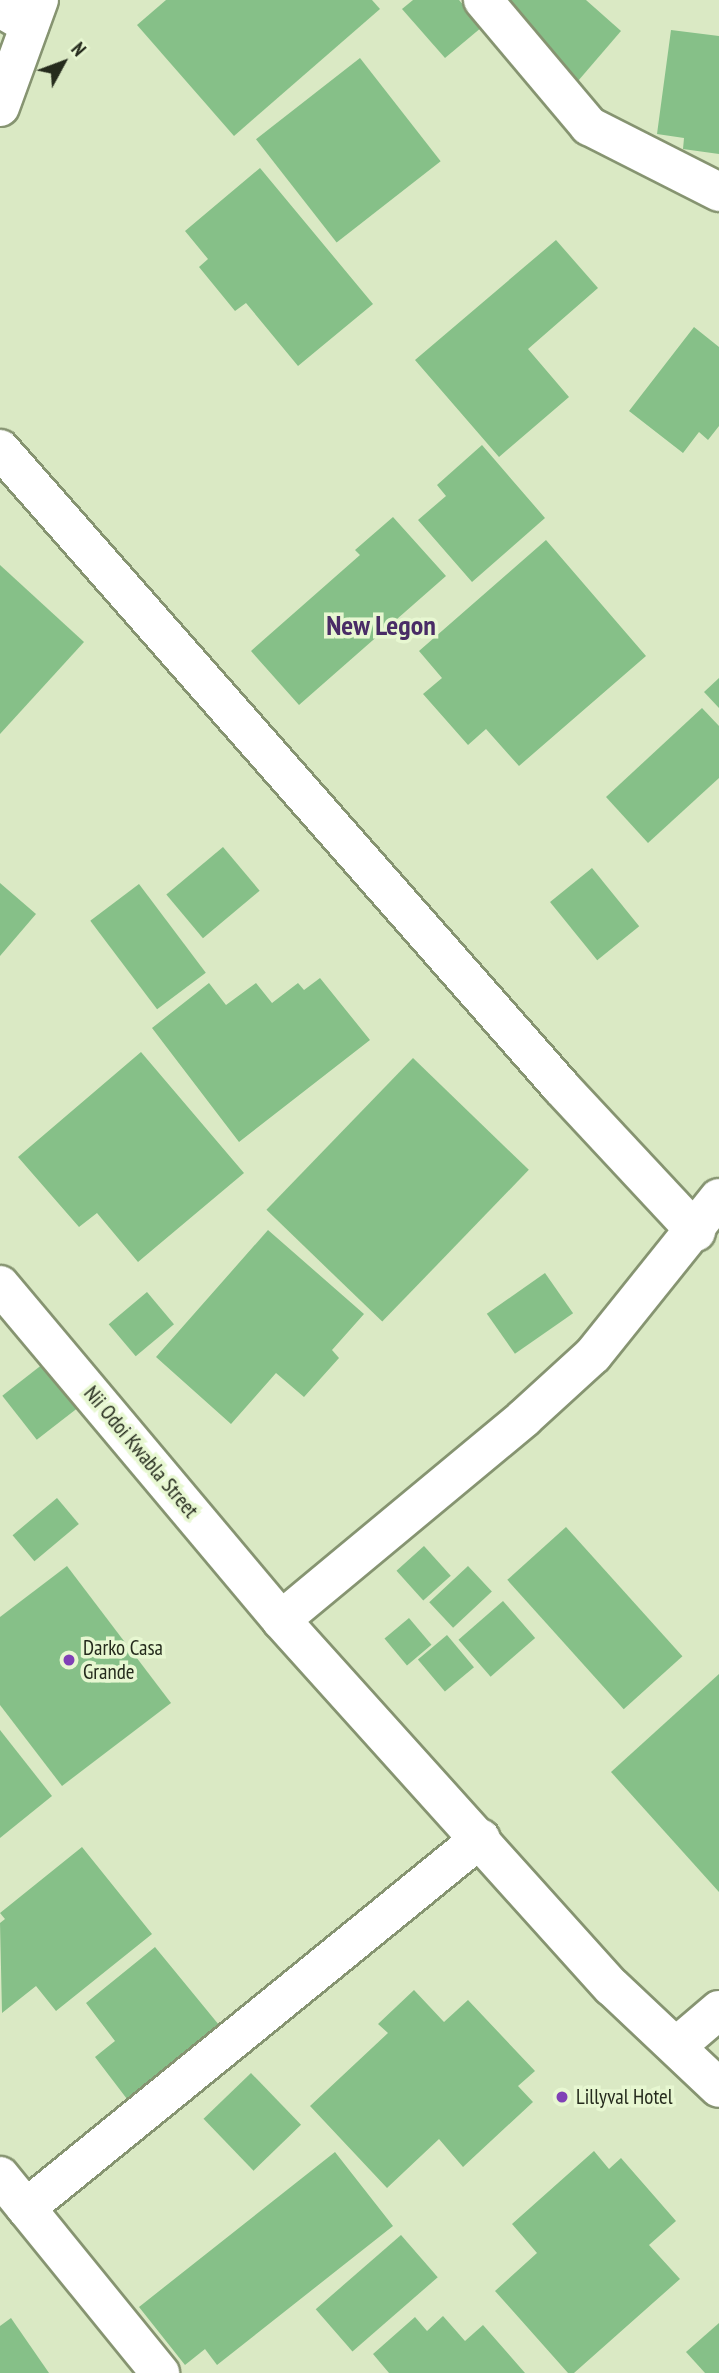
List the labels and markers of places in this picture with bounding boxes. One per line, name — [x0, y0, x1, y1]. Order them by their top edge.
place label: Darko Casa Grande — [83, 1635, 163, 1685]
marker: Darko Casa Grande — [61, 1652, 77, 1668]
place label: Lillyval Hotel — [576, 2084, 673, 2110]
marker: Lillyval Hotel — [554, 2089, 570, 2105]

